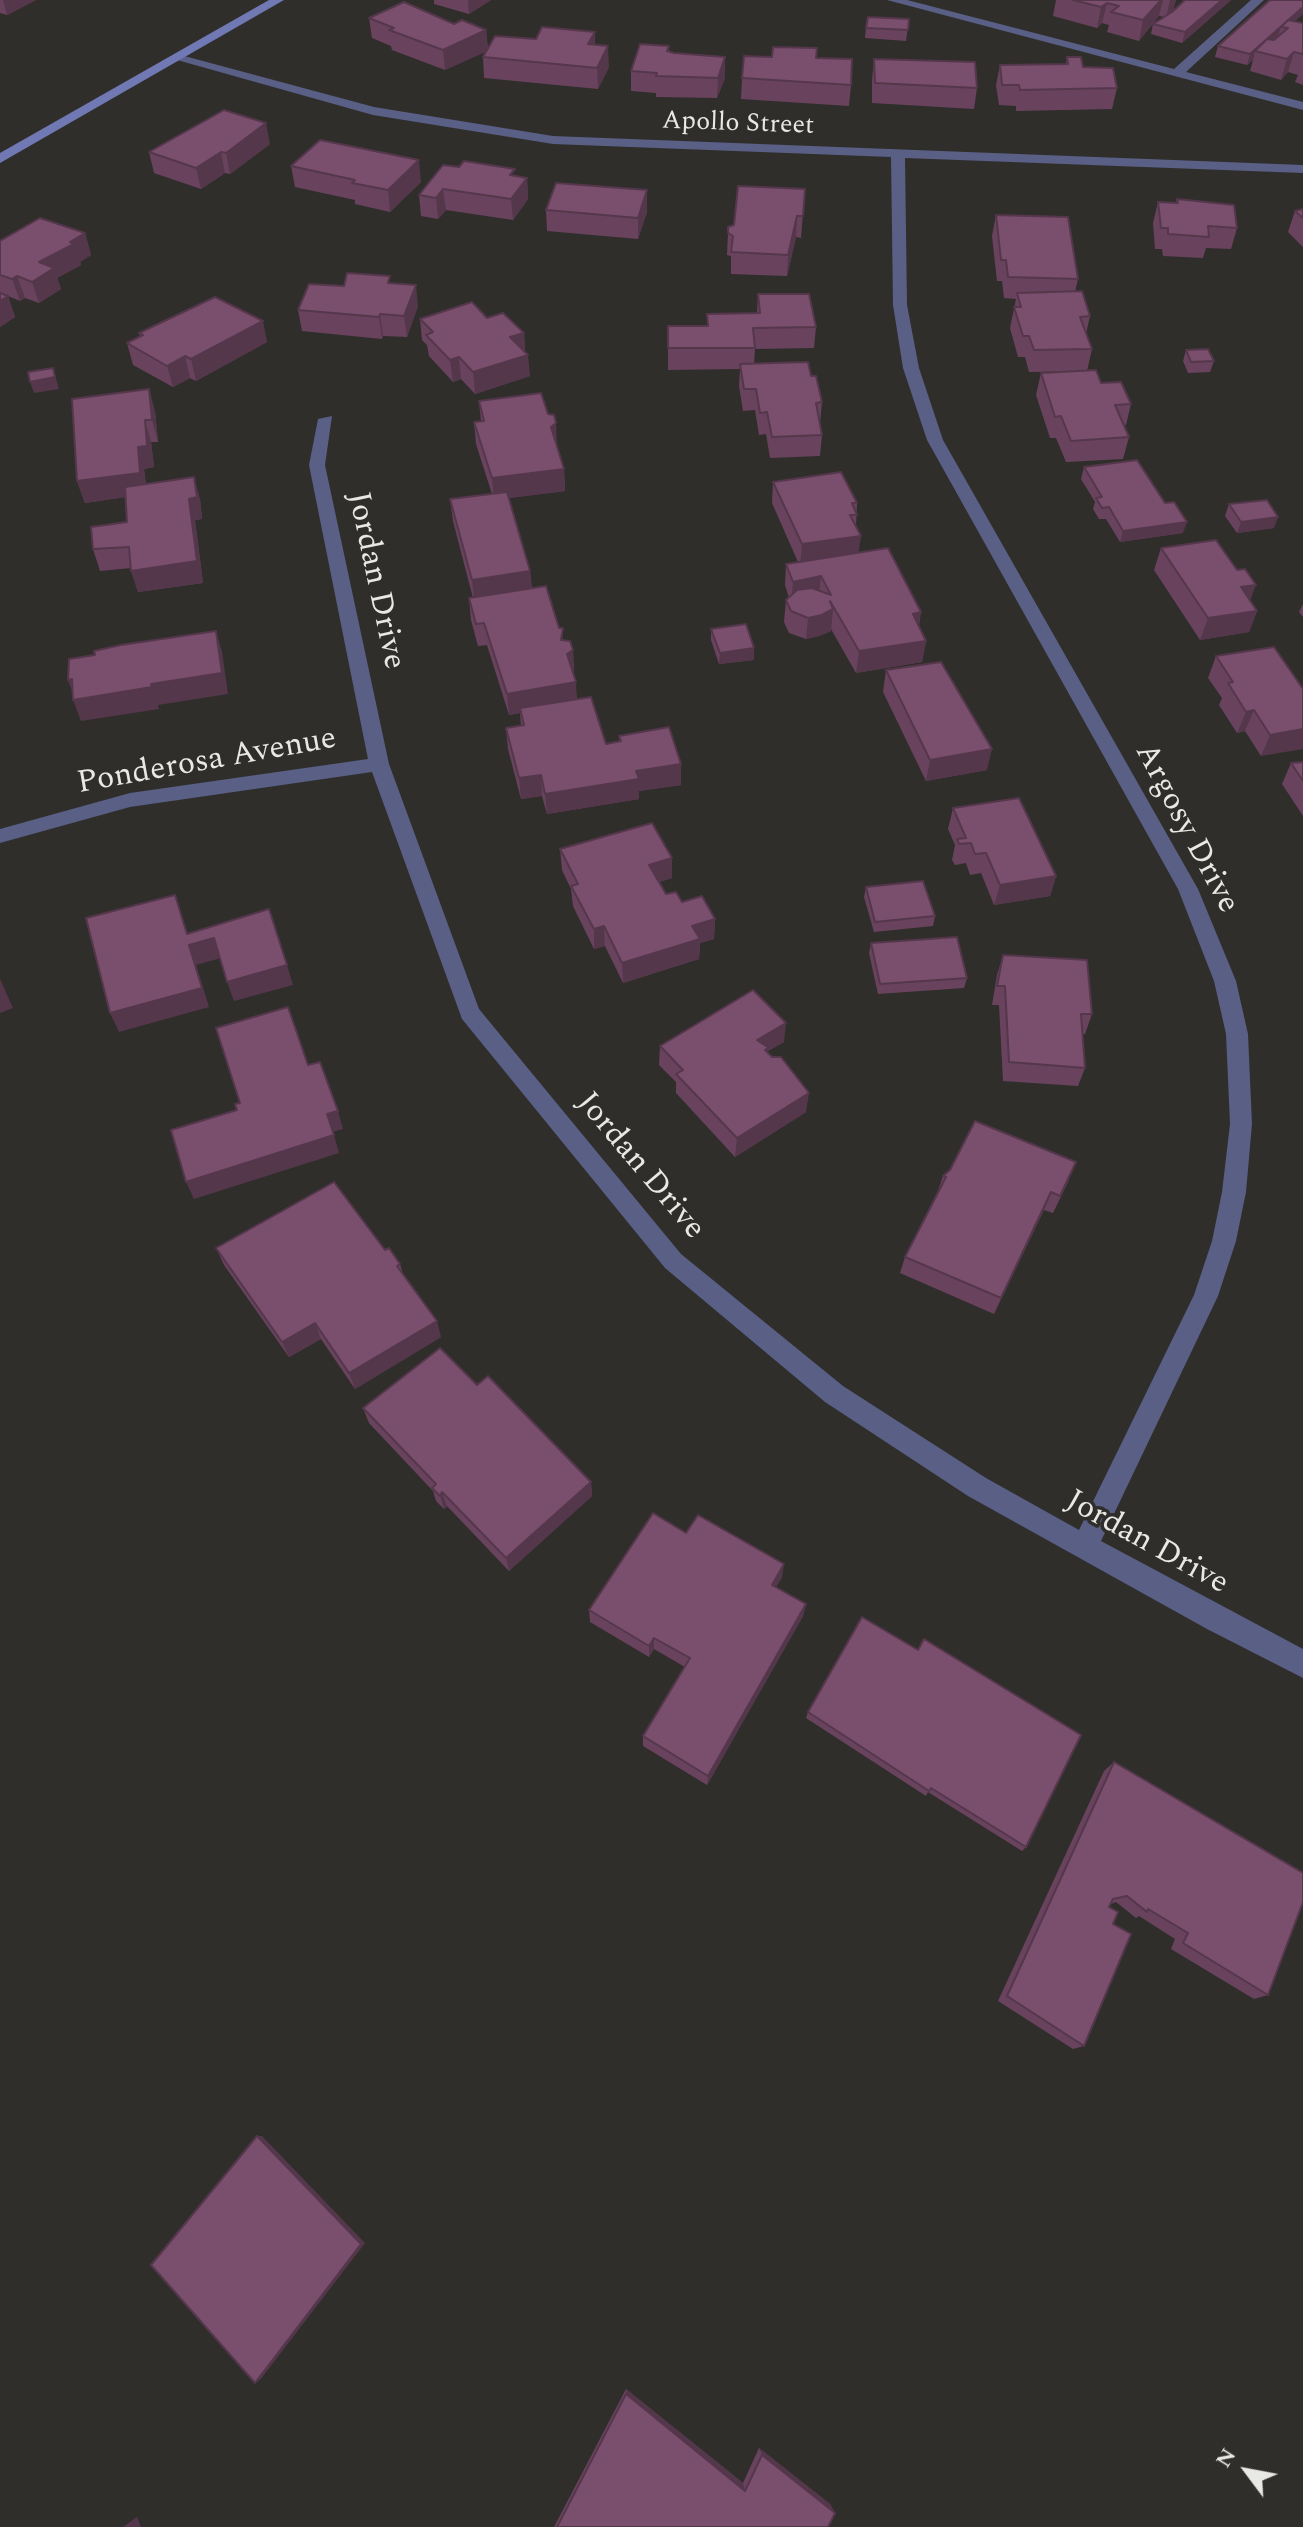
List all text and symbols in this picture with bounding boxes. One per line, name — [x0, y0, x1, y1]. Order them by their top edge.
street label: Apollo Street — [661, 107, 815, 143]
street label: Jordan Drive — [336, 489, 412, 673]
street label: Ponderosa Avenue — [75, 721, 339, 805]
street label: Argosy Drive — [1124, 738, 1246, 920]
street label: Jordan Drive — [566, 1086, 712, 1248]
street label: Jordan Drive — [1058, 1483, 1234, 1605]
north arrow — [1207, 2431, 1287, 2511]
text: N — [1207, 2442, 1245, 2474]

